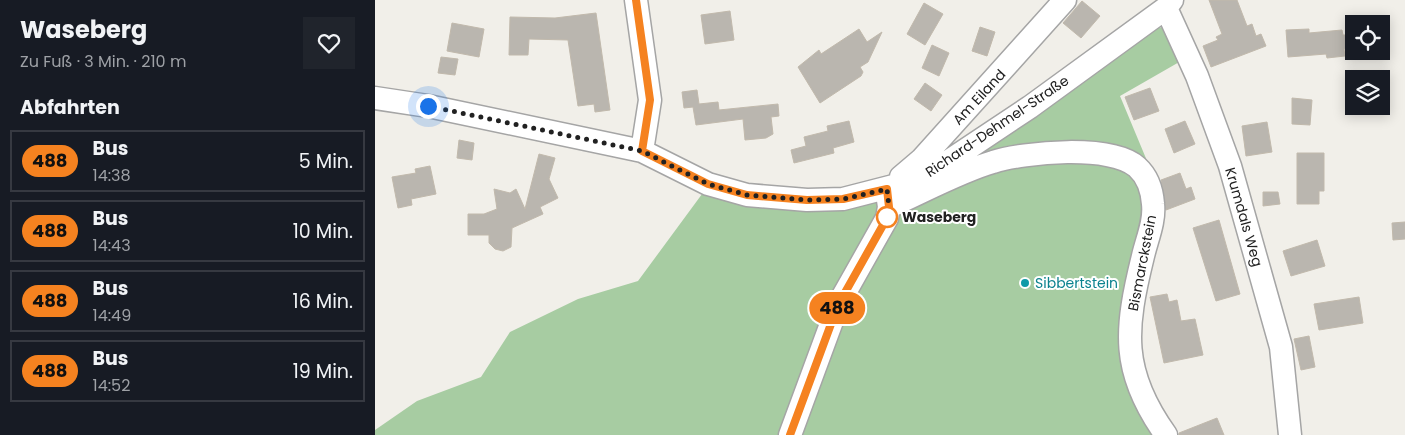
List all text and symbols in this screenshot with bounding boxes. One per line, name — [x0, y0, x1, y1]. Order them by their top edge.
text: Waseberg — [20, 13, 147, 46]
map controls — [1345, 15, 1390, 115]
button: locate — [1345, 15, 1390, 60]
button: heart — [303, 17, 355, 69]
text: Zu Fuß · 3 Min. · 210 m — [20, 50, 186, 73]
street label: Am Eiland — [948, 65, 1010, 129]
street label: Richard-Dehmel-Straße — [921, 70, 1073, 182]
button: layers — [1345, 70, 1390, 115]
text: Abfahrten — [20, 94, 120, 121]
your location — [416, 94, 441, 119]
text: Bus — [93, 135, 128, 162]
text: 488 — [32, 148, 68, 173]
text: 5 Min. — [299, 148, 353, 175]
text: 14:38 — [93, 164, 131, 187]
street label: Krumdals Weg — [1220, 165, 1268, 269]
text: Bus — [93, 205, 128, 232]
marker: Waseberg — [876, 206, 898, 228]
place label: Waseberg — [902, 207, 976, 227]
street label: Bismarckstein — [1123, 213, 1161, 313]
text: 488 — [32, 218, 68, 243]
text: 10 Min. — [293, 218, 353, 245]
text: 14:43 — [93, 234, 131, 257]
place label: Sibbertstein — [1035, 273, 1118, 293]
text: Bus — [93, 275, 128, 302]
marker: Sibbertstein — [1019, 277, 1031, 289]
text: 488 — [32, 288, 68, 313]
text: 16 Min. — [293, 288, 353, 315]
line badge: 488 — [808, 292, 866, 324]
text: 488 — [819, 295, 855, 320]
text: 14:49 — [93, 304, 131, 327]
text: Bus — [93, 345, 128, 372]
text: 488 — [32, 358, 68, 383]
text: 19 Min. — [293, 358, 353, 385]
text: 14:52 — [93, 374, 130, 397]

